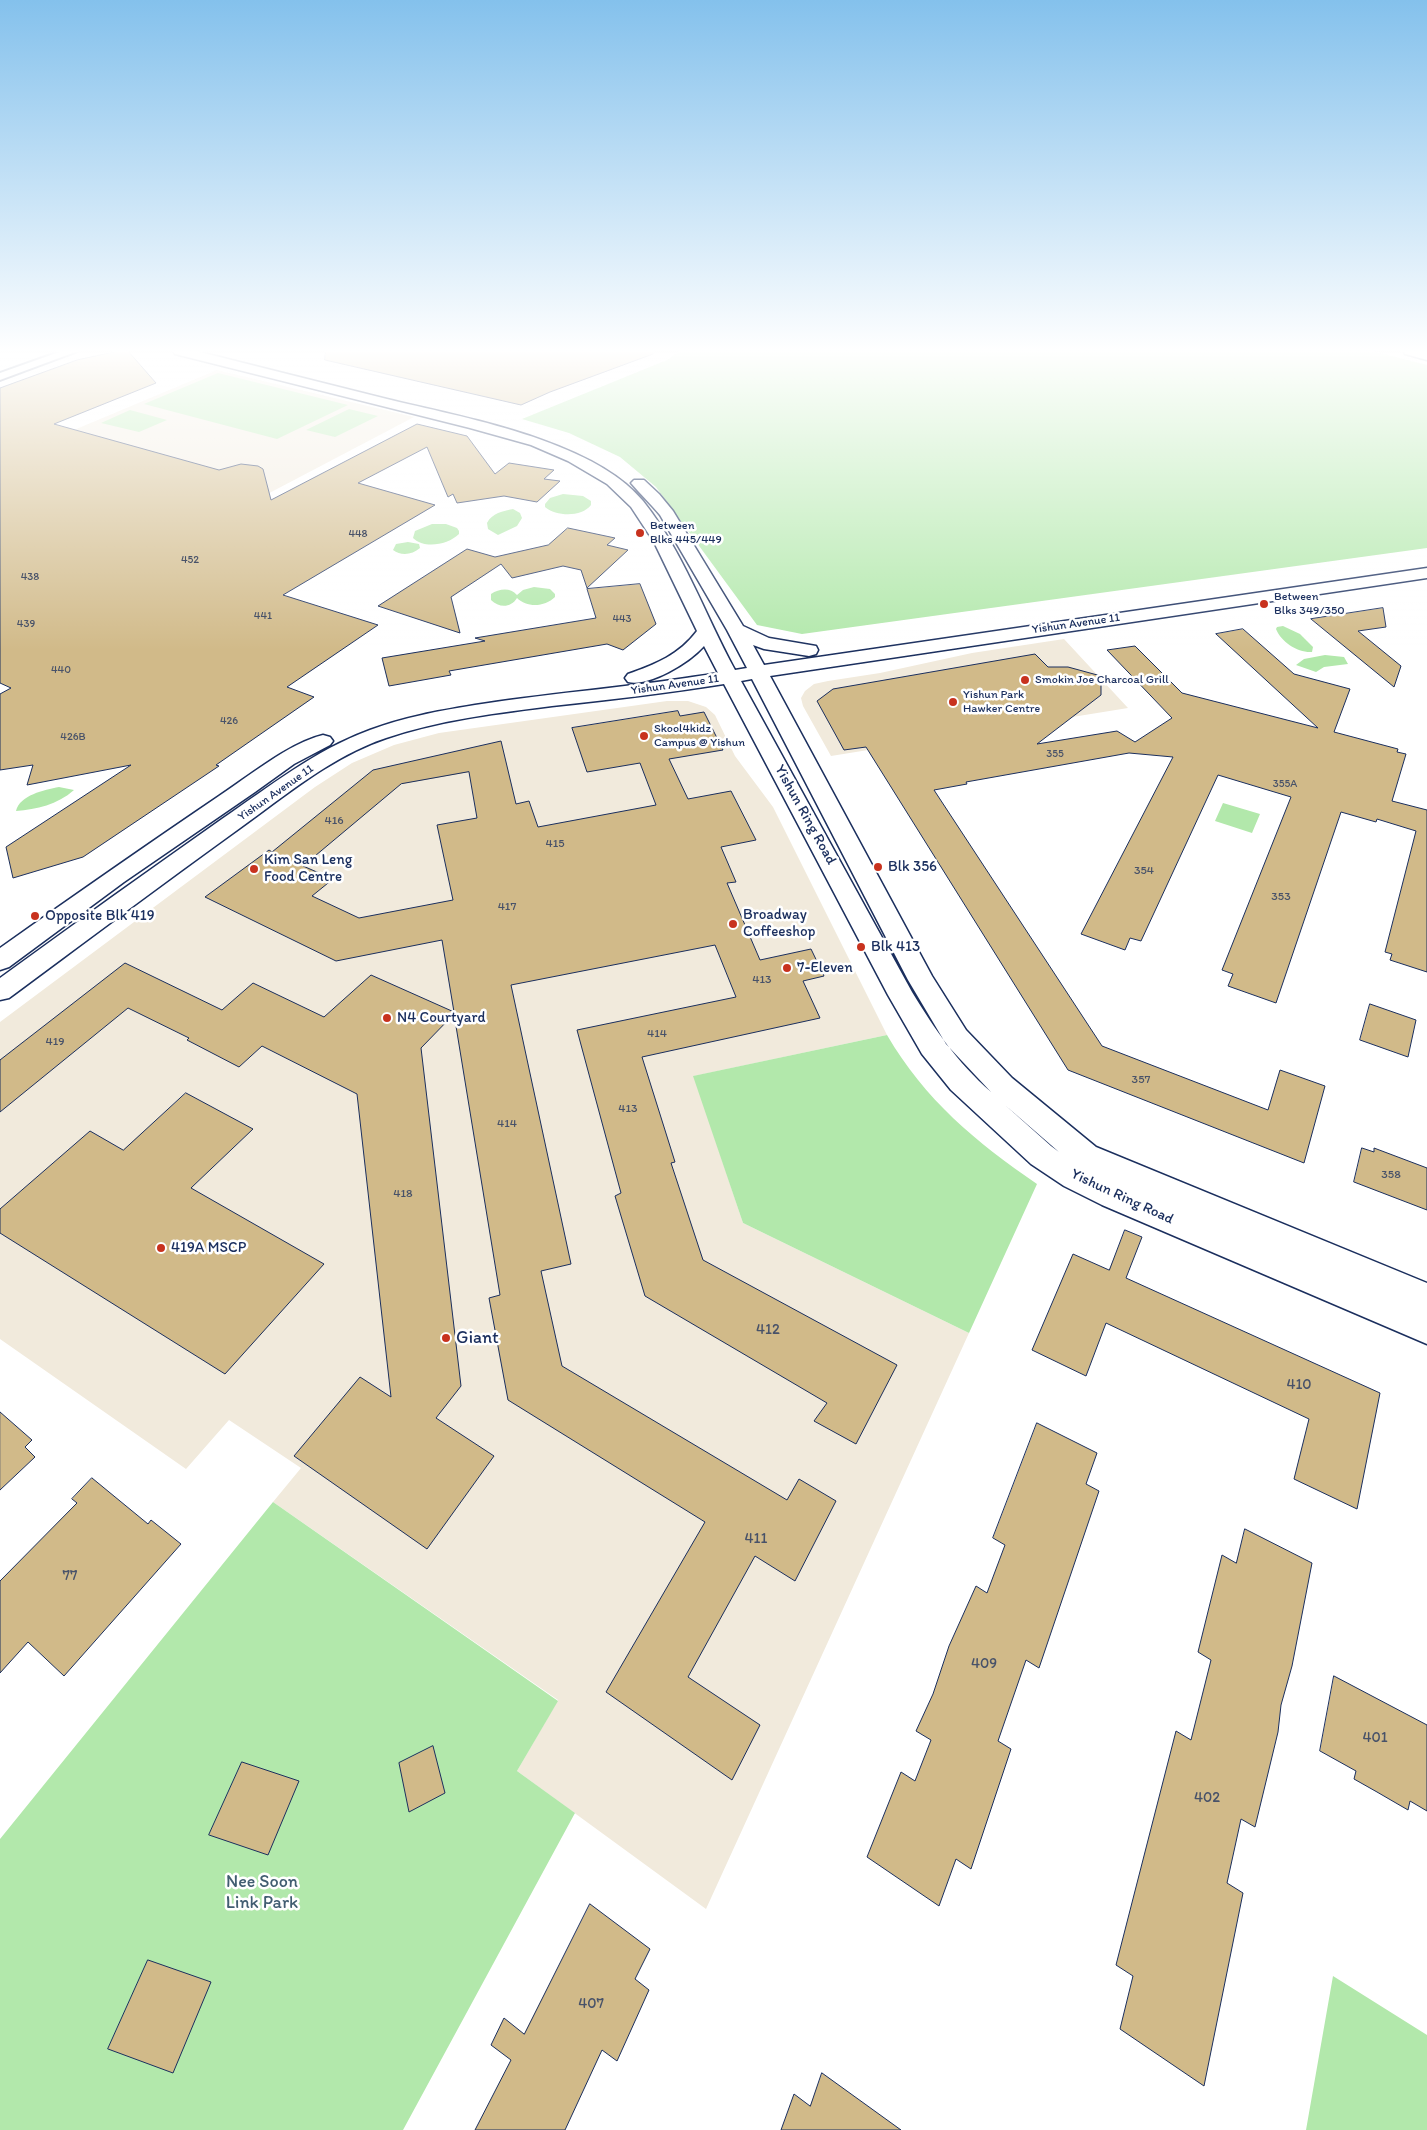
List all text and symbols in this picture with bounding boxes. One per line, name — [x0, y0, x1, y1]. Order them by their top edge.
place label: Between Blks 445/449 — [650, 519, 722, 547]
house number: 448 — [348, 527, 368, 541]
marker: Between Blks 445/449 — [634, 527, 646, 539]
house number: 452 — [181, 553, 199, 567]
house number: 438 — [21, 570, 39, 584]
place label: Between Blks 349/350 — [1274, 590, 1345, 618]
marker: Between Blks 349/350 — [1258, 598, 1270, 610]
house number: 441 — [254, 609, 272, 623]
street label: Yishun Avenue 11 — [1031, 611, 1121, 637]
house number: 443 — [612, 612, 632, 626]
house number: 439 — [17, 617, 35, 631]
house number: 440 — [51, 663, 71, 677]
street label: Yishun Avenue 11 — [630, 672, 720, 698]
place label: Smokin Joe Charcoal Grill — [1035, 673, 1169, 687]
marker: Smokin Joe Charcoal Grill — [1019, 674, 1031, 686]
place label: Yishun Park Hawker Centre — [963, 688, 1040, 716]
marker: Yishun Park Hawker Centre — [947, 696, 959, 708]
house number: 426 — [220, 714, 238, 728]
place label: Skool4kidz Campus @ Yishun — [654, 722, 745, 750]
house number: 426B — [60, 730, 86, 744]
marker: Skool4kidz Campus @ Yishun — [638, 730, 650, 742]
house number: 355 — [1046, 747, 1064, 761]
street label: Yishun Avenue 11 — [236, 762, 316, 824]
street label: Yishun Ring Road — [770, 762, 840, 868]
house number: 355A — [1273, 777, 1297, 791]
house number: 416 — [324, 814, 344, 828]
house number: 415 — [545, 837, 565, 851]
place label: Kim San Leng Food Centre — [264, 851, 352, 886]
place label: Blk 356 — [888, 858, 937, 876]
marker: Blk 356 — [872, 861, 884, 873]
marker: Kim San Leng Food Centre — [248, 863, 260, 875]
house number: 354 — [1134, 864, 1154, 878]
house number: 353 — [1271, 890, 1291, 904]
house number: 417 — [498, 900, 516, 914]
place label: Broadway Coffeeshop — [743, 906, 816, 941]
place label: Opposite Blk 419 — [45, 907, 154, 925]
marker: Opposite Blk 419 — [29, 910, 41, 922]
marker: Broadway Coffeeshop — [727, 918, 739, 930]
place label: Blk 413 — [871, 938, 920, 956]
marker: Blk 413 — [855, 941, 867, 953]
place label: 7-Eleven — [797, 959, 853, 977]
marker: 7-Eleven — [781, 962, 793, 974]
house number: 413 — [752, 973, 772, 987]
place label: N4 Courtyard — [397, 1009, 485, 1027]
marker: N4 Courtyard — [381, 1012, 393, 1024]
house number: 414 — [647, 1027, 667, 1041]
house number: 419 — [45, 1035, 65, 1049]
house number: 357 — [1132, 1073, 1150, 1087]
house number: 413 — [618, 1102, 638, 1116]
house number: 414 — [497, 1117, 517, 1131]
street label: Yishun Ring Road — [1068, 1165, 1176, 1229]
house number: 358 — [1381, 1168, 1401, 1182]
house number: 418 — [393, 1187, 413, 1201]
place label: 419A MSCP — [171, 1239, 246, 1257]
marker: 419A MSCP — [155, 1242, 167, 1254]
house number: 412 — [756, 1321, 780, 1339]
place label: Giant — [456, 1327, 499, 1349]
marker: Giant — [440, 1332, 452, 1344]
house number: 410 — [1286, 1376, 1312, 1394]
house number: 411 — [745, 1530, 767, 1548]
house number: 77 — [63, 1567, 77, 1585]
house number: 409 — [971, 1655, 997, 1673]
house number: 401 — [1362, 1729, 1388, 1747]
house number: 402 — [1194, 1789, 1220, 1807]
park label: Nee Soon Link Park — [226, 1871, 298, 1914]
house number: 407 — [578, 1995, 604, 2013]

